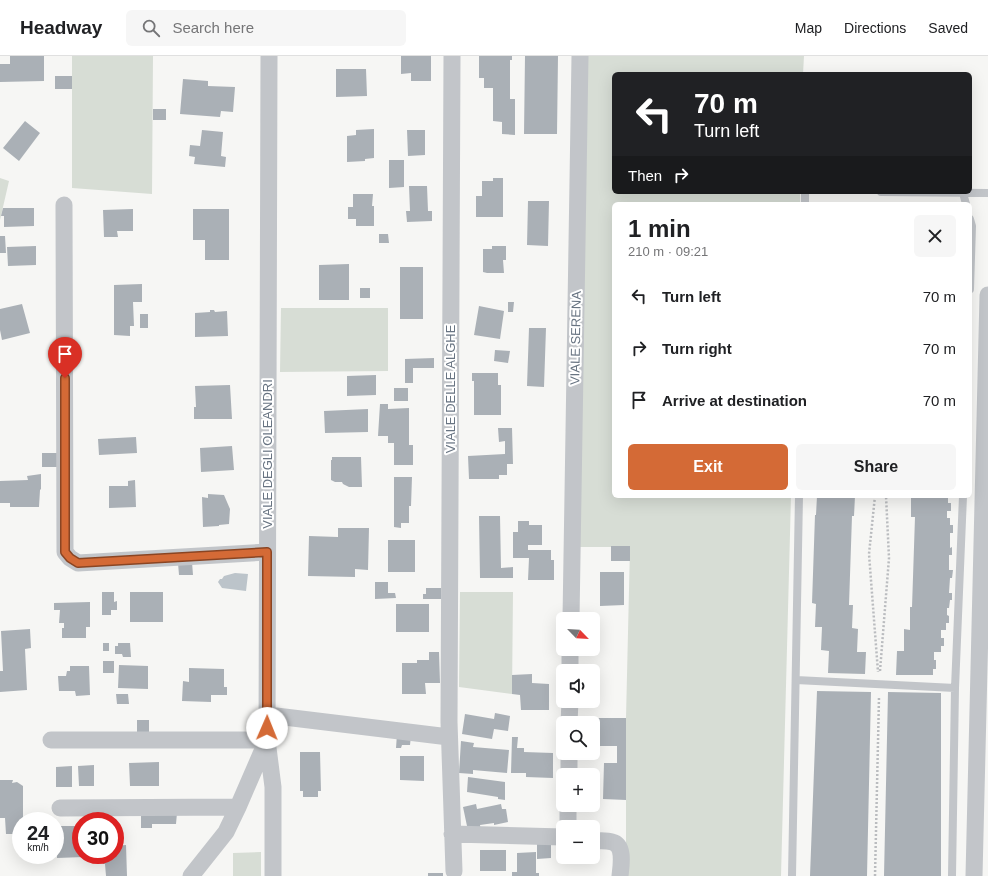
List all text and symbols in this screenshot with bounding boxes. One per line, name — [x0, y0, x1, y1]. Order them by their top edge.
search box — [126, 10, 406, 46]
text: Headway — [20, 17, 102, 38]
icon: search — [140, 17, 162, 39]
text: Search here — [172, 19, 254, 36]
text: Map — [795, 20, 822, 36]
text: Directions — [844, 20, 906, 36]
text: Saved — [928, 20, 968, 36]
icon: left — [628, 88, 680, 140]
text: 70 m — [694, 88, 758, 119]
text: Turn left — [694, 121, 759, 141]
icon: right — [670, 164, 692, 186]
text: Then — [628, 167, 662, 184]
text: 1 min — [628, 215, 691, 242]
button: close — [914, 215, 956, 257]
text: 210 m · 09:21 — [628, 244, 708, 259]
icon: left — [628, 285, 650, 307]
text: Turn left — [662, 288, 721, 305]
text: 70 m — [923, 288, 956, 305]
street label: VIALE SERENA — [567, 291, 584, 385]
street label: VIALE DELLE ALGHE — [443, 324, 458, 453]
pin — [48, 337, 82, 378]
icon: right — [628, 337, 650, 359]
text: Turn right — [662, 340, 732, 357]
text: 70 m — [923, 340, 956, 357]
icon: arrive — [54, 343, 76, 365]
street label: VIALE DEGLI OLEANDRI — [260, 379, 275, 529]
icon: arrive — [628, 389, 650, 411]
text: Arrive at destination — [662, 392, 807, 409]
text: 70 m — [923, 392, 956, 409]
button: Exit — [628, 444, 788, 490]
button: Share — [796, 444, 956, 490]
north arrow — [556, 612, 600, 656]
map controls — [556, 612, 600, 864]
button: sound — [556, 664, 600, 708]
position arrow — [246, 707, 288, 749]
button: search — [556, 716, 600, 760]
button: + — [556, 768, 600, 812]
speed limit sign: 30 — [72, 812, 124, 864]
button: − — [556, 820, 600, 864]
text: 24 — [27, 822, 49, 844]
text: km/h — [27, 842, 49, 853]

